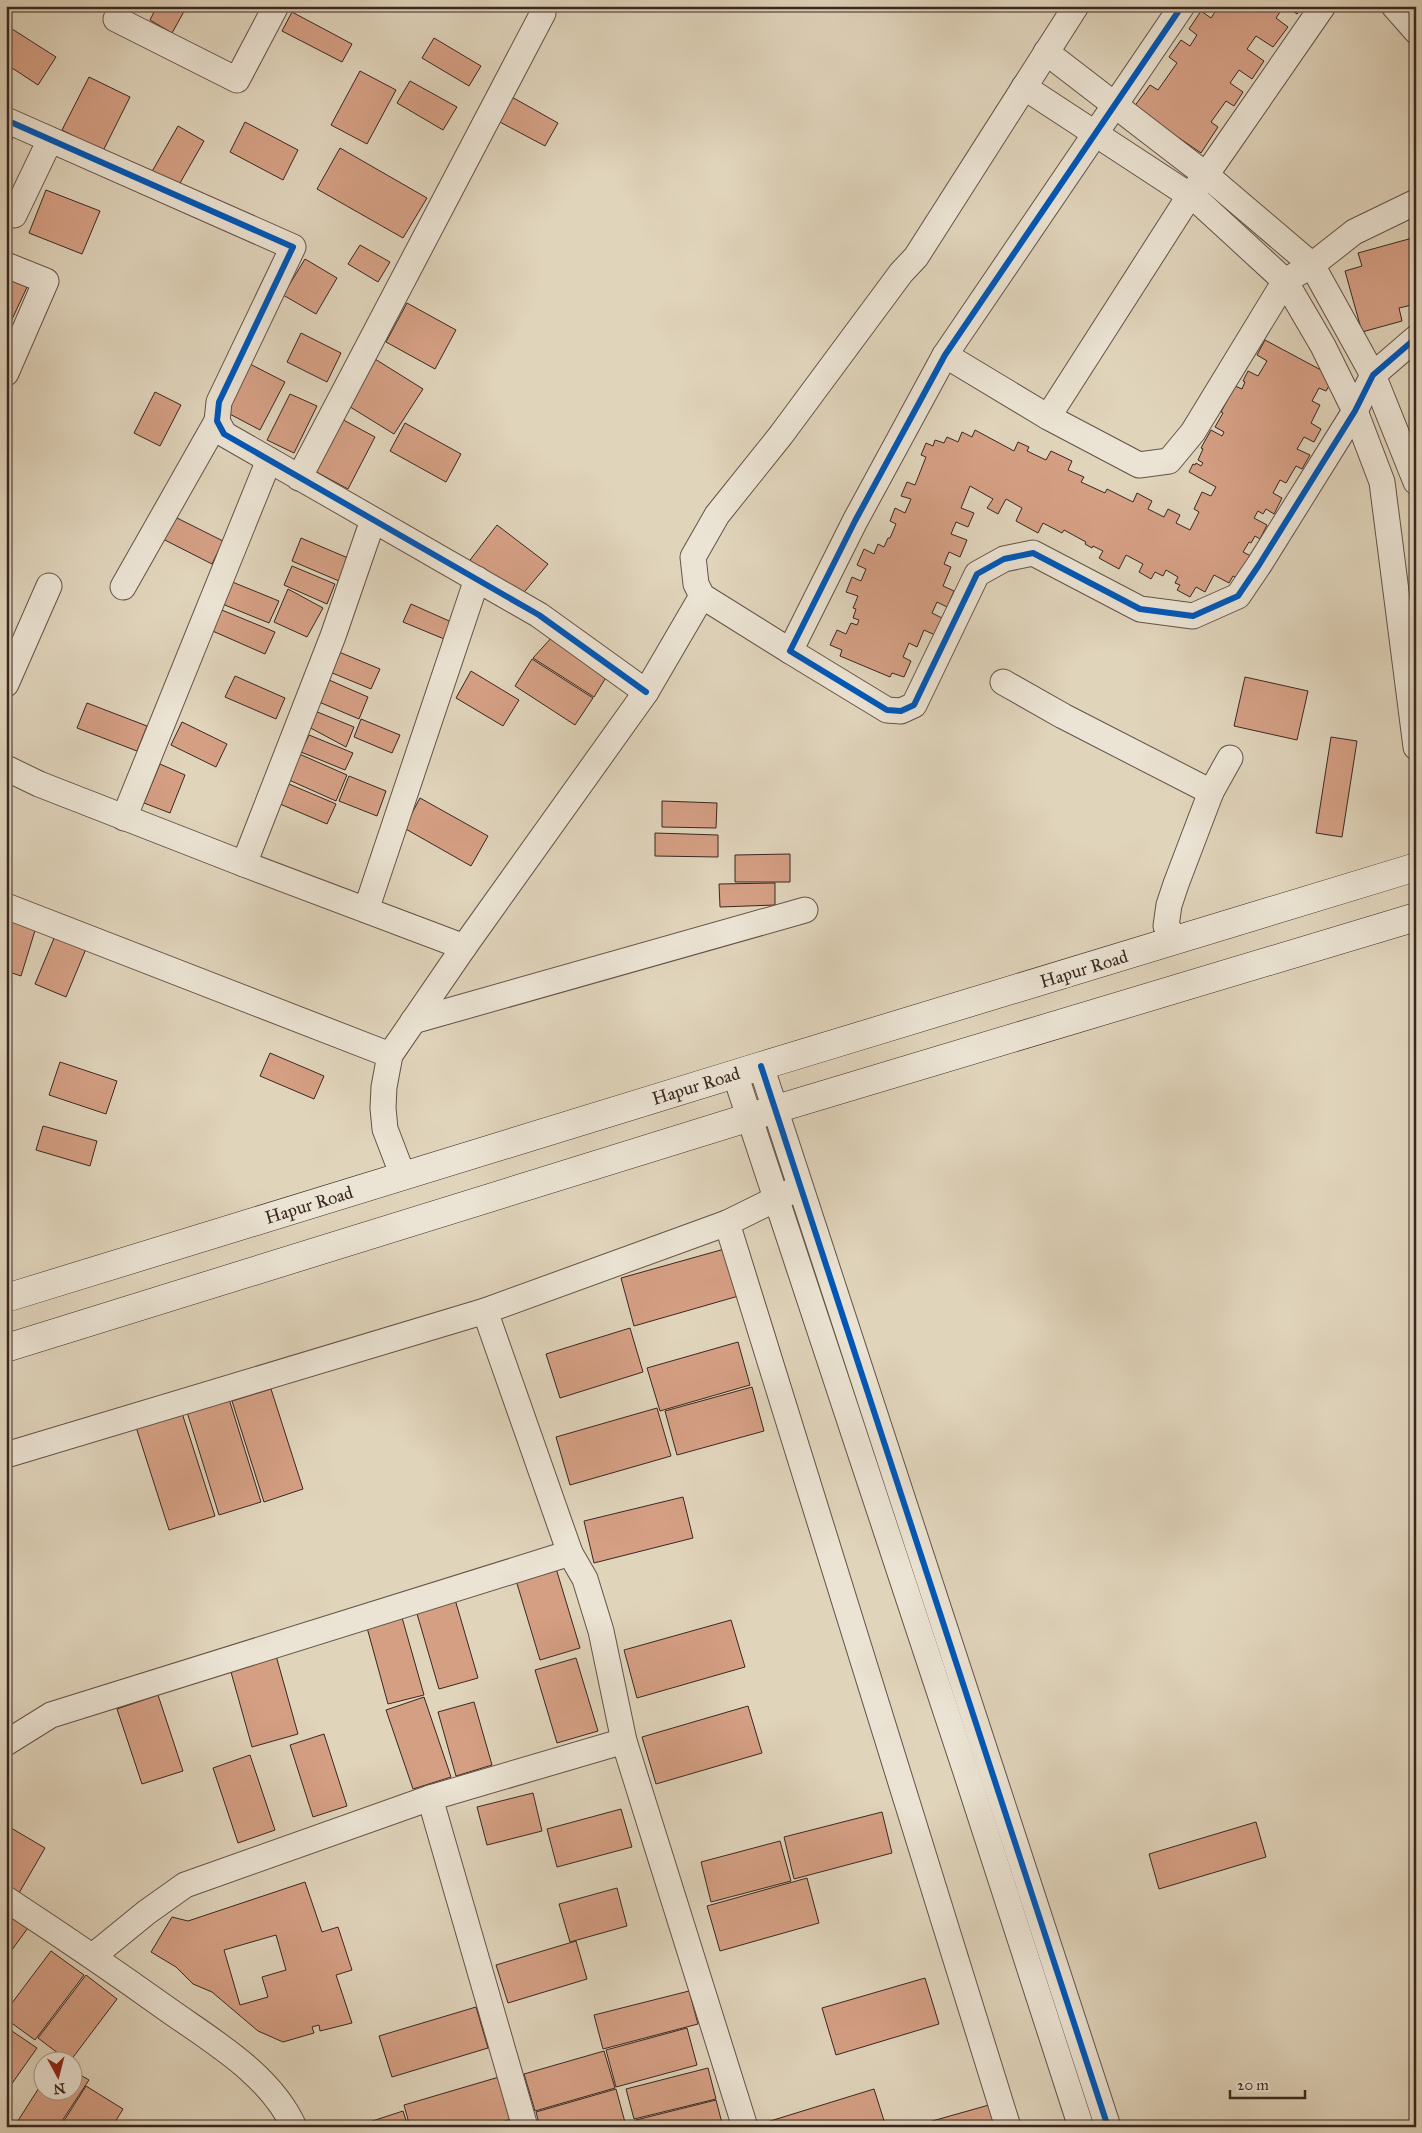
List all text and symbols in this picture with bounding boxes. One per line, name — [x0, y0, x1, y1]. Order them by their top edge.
street label: Hapur Road — [1037, 945, 1131, 993]
street label: Hapur Road — [649, 1062, 743, 1110]
street label: Hapur Road — [262, 1181, 356, 1229]
north arrow — [32, 2050, 82, 2100]
scale bar — [1230, 2068, 1304, 2100]
text: 20 m — [1237, 2076, 1269, 2094]
text: N — [52, 2079, 66, 2098]

